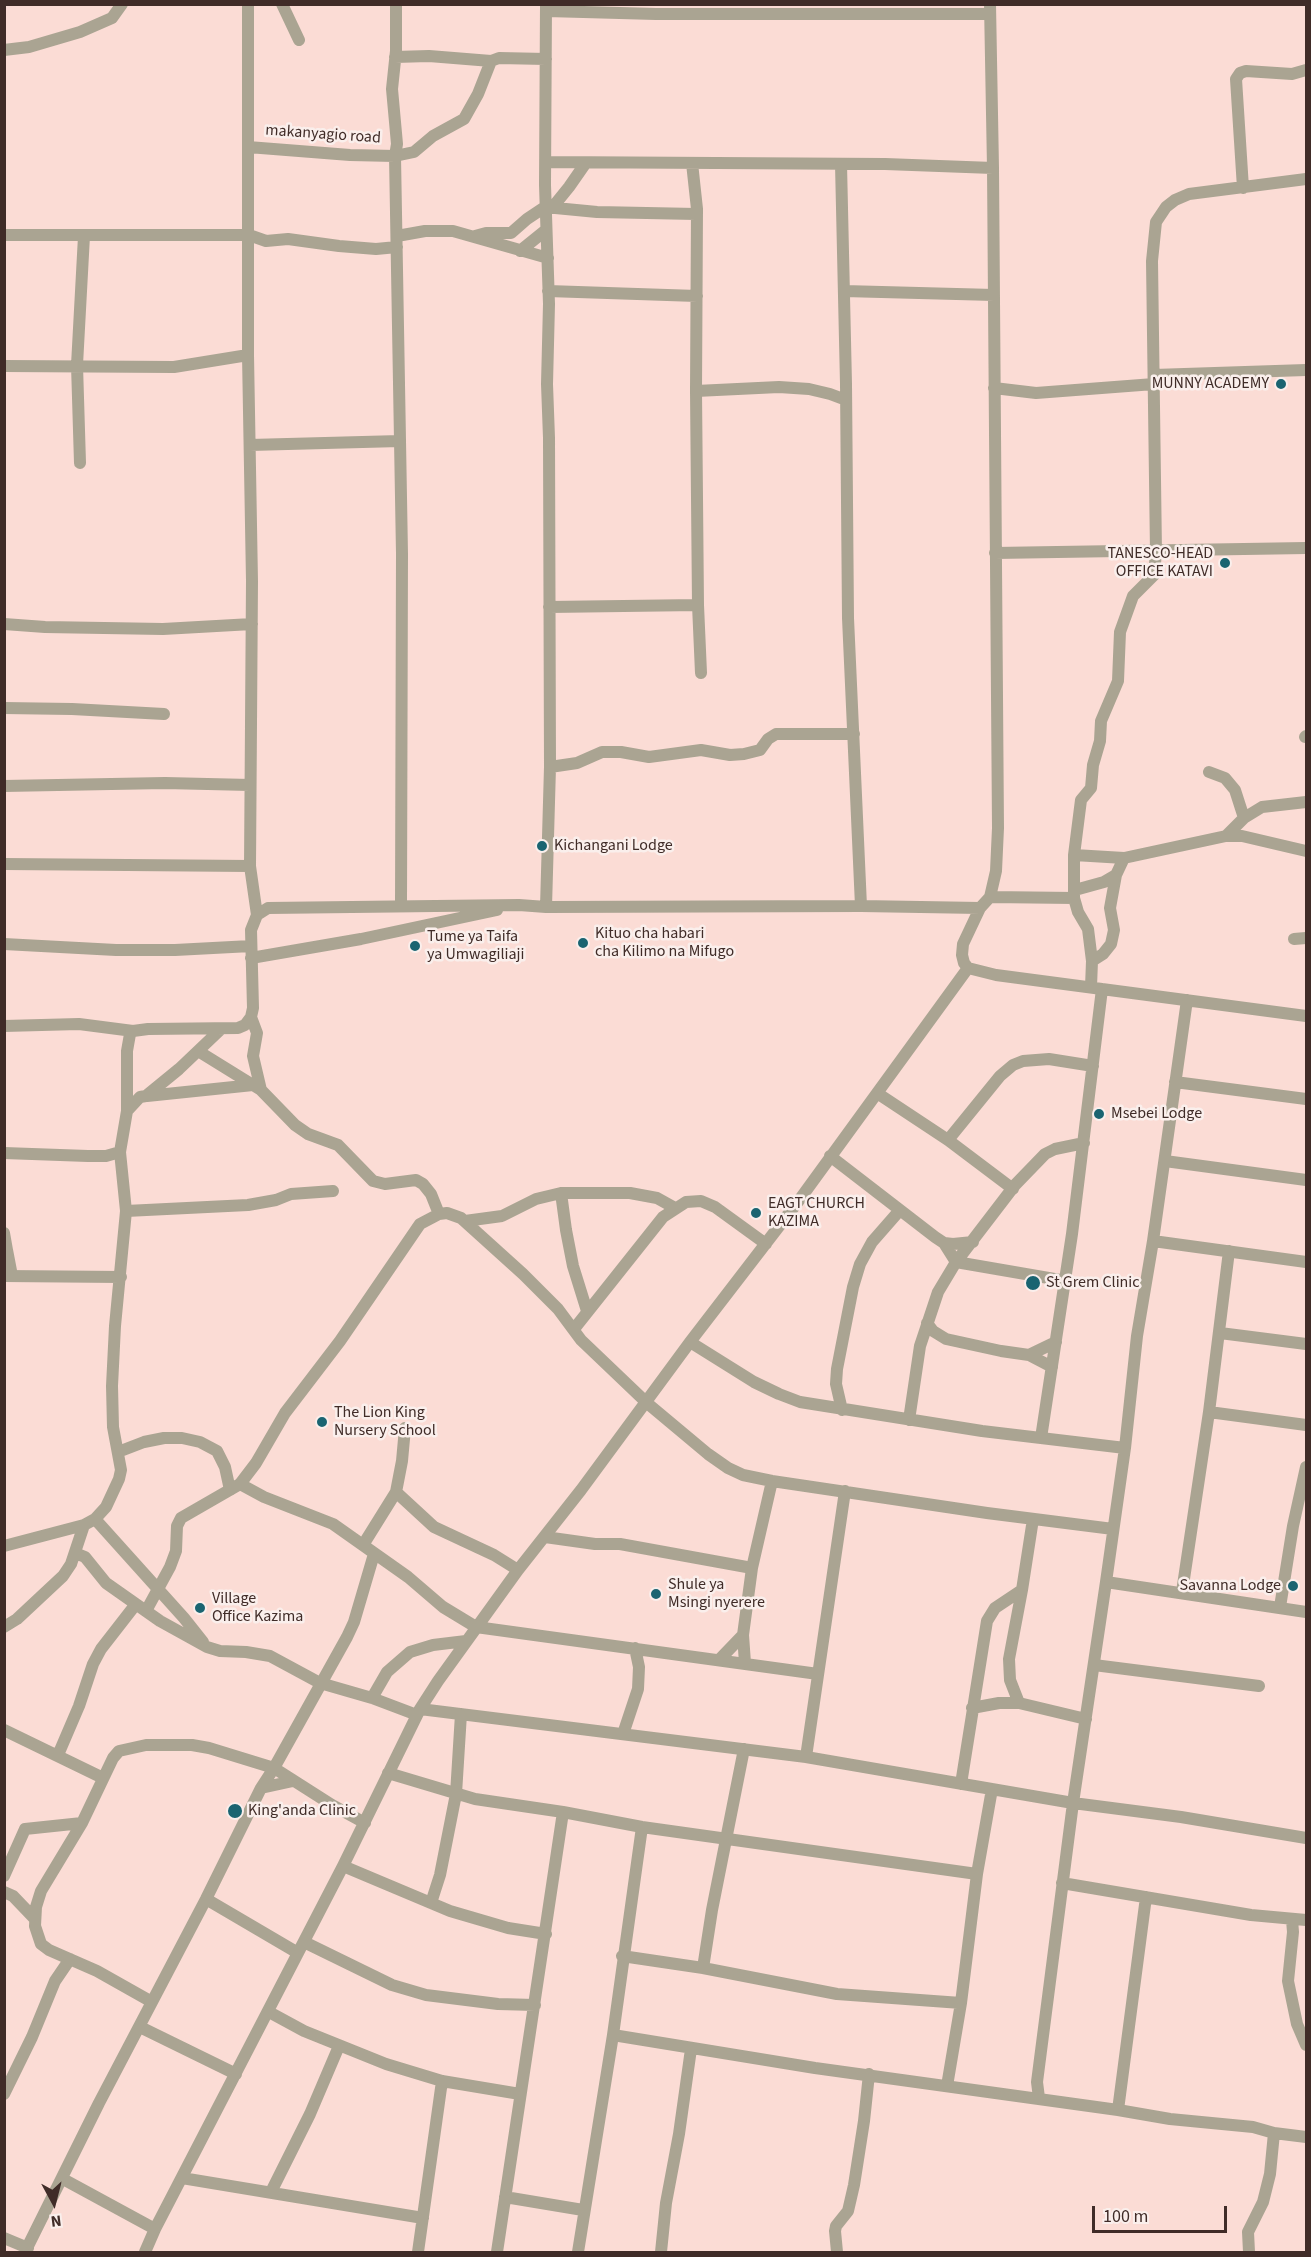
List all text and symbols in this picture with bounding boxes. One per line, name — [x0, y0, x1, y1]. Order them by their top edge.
street label: makanyagio road — [265, 121, 381, 149]
place label: MUNNY ACADEMY — [1152, 374, 1269, 394]
marker: MUNNY ACADEMY — [1274, 377, 1288, 391]
place label: TANESCO-HEAD OFFICE KATAVI — [1107, 544, 1213, 582]
marker: TANESCO-HEAD OFFICE KATAVI — [1218, 556, 1232, 570]
place label: Kichangani Lodge — [554, 836, 673, 856]
marker: Kichangani Lodge — [535, 839, 549, 853]
place label: Kituo cha habari cha Kilimo na Mifugo — [595, 924, 734, 962]
place label: Tume ya Taifa ya Umwagiliaji — [427, 927, 524, 965]
marker: Kituo cha habari cha Kilimo na Mifugo — [576, 936, 590, 950]
marker: Tume ya Taifa ya Umwagiliaji — [408, 939, 422, 953]
place label: Msebei Lodge — [1111, 1104, 1202, 1124]
marker: Msebei Lodge — [1092, 1107, 1106, 1121]
place label: EAGT CHURCH KAZIMA — [768, 1194, 865, 1232]
marker: EAGT CHURCH KAZIMA — [749, 1206, 763, 1220]
place label: St Grem Clinic — [1046, 1273, 1140, 1293]
marker: St Grem Clinic — [1024, 1274, 1042, 1292]
place label: The Lion King Nursery School — [334, 1403, 436, 1441]
marker: The Lion King Nursery School — [315, 1415, 329, 1429]
place label: Shule ya Msingi nyerere — [668, 1575, 765, 1613]
place label: Savanna Lodge — [1179, 1576, 1281, 1596]
marker: Savanna Lodge — [1286, 1579, 1300, 1593]
marker: Shule ya Msingi nyerere — [649, 1587, 663, 1601]
place label: Village Office Kazima — [212, 1589, 303, 1627]
marker: Village Office Kazima — [193, 1601, 207, 1615]
place label: King'anda Clinic — [248, 1801, 356, 1821]
marker: King'anda Clinic — [226, 1802, 244, 1820]
north arrow — [24, 2173, 84, 2233]
scale bar — [1095, 2194, 1230, 2232]
text: 100 m — [1103, 2204, 1148, 2229]
text: N — [50, 2209, 63, 2232]

